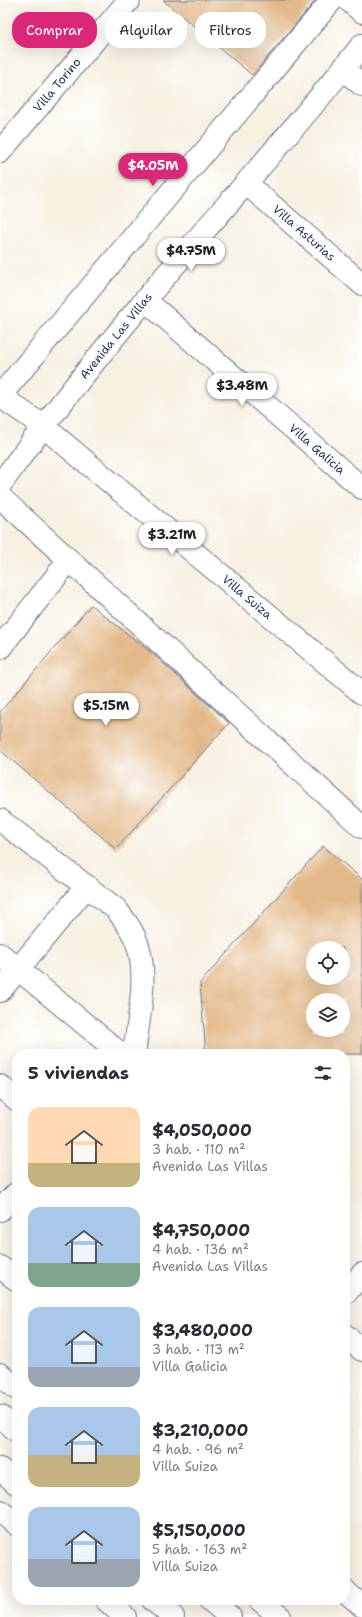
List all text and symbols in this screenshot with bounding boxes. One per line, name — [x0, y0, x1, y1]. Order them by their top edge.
chip: Comprar — [12, 12, 97, 48]
chip: Alquilar — [105, 12, 187, 48]
chip: Filtros — [195, 12, 266, 48]
street label: Villa Torino — [30, 54, 84, 116]
pin: $4.05M — [120, 153, 186, 187]
text: $4.05M — [127, 157, 179, 174]
street label: Villa Asturias — [269, 201, 339, 265]
pin: $4.75M — [158, 238, 224, 272]
text: $4.75M — [166, 242, 216, 259]
street label: Avenida Las Villas — [76, 289, 156, 383]
pin: $3.48M — [209, 373, 275, 407]
text: $3.48M — [216, 377, 268, 394]
street label: Villa Galicia — [285, 420, 349, 478]
pin: $3.21M — [139, 522, 205, 556]
text: $3.21M — [148, 526, 196, 543]
street label: Villa Suiza — [219, 571, 276, 623]
pin: $5.15M — [73, 693, 139, 727]
text: $5.15M — [83, 697, 129, 714]
map controls — [306, 941, 350, 1037]
button: locate — [306, 941, 350, 985]
button: layers — [306, 993, 350, 1037]
text: 5 viviendas — [28, 1062, 129, 1084]
icon: filters — [312, 1062, 334, 1084]
text: $4,050,000 — [152, 1119, 252, 1141]
icon: home — [60, 1123, 108, 1171]
text: 3 hab. · 110 m² — [152, 1141, 245, 1158]
text: Avenida Las Villas — [152, 1158, 268, 1175]
text: $4,750,000 — [152, 1219, 250, 1241]
icon: home — [60, 1223, 108, 1271]
text: 4 hab. · 136 m² — [152, 1241, 249, 1258]
text: Avenida Las Villas — [152, 1258, 268, 1275]
text: $3,480,000 — [152, 1319, 253, 1341]
icon: home — [60, 1323, 108, 1371]
text: 3 hab. · 113 m² — [152, 1341, 245, 1358]
text: Villa Galicia — [152, 1358, 228, 1375]
text: $3,210,000 — [152, 1419, 248, 1441]
icon: home — [60, 1423, 108, 1471]
text: 4 hab. · 96 m² — [152, 1441, 244, 1458]
text: Villa Suiza — [152, 1458, 218, 1475]
text: $5,150,000 — [152, 1519, 246, 1541]
icon: home — [60, 1523, 108, 1571]
text: 5 hab. · 163 m² — [152, 1541, 247, 1558]
text: Villa Suiza — [152, 1558, 218, 1575]

